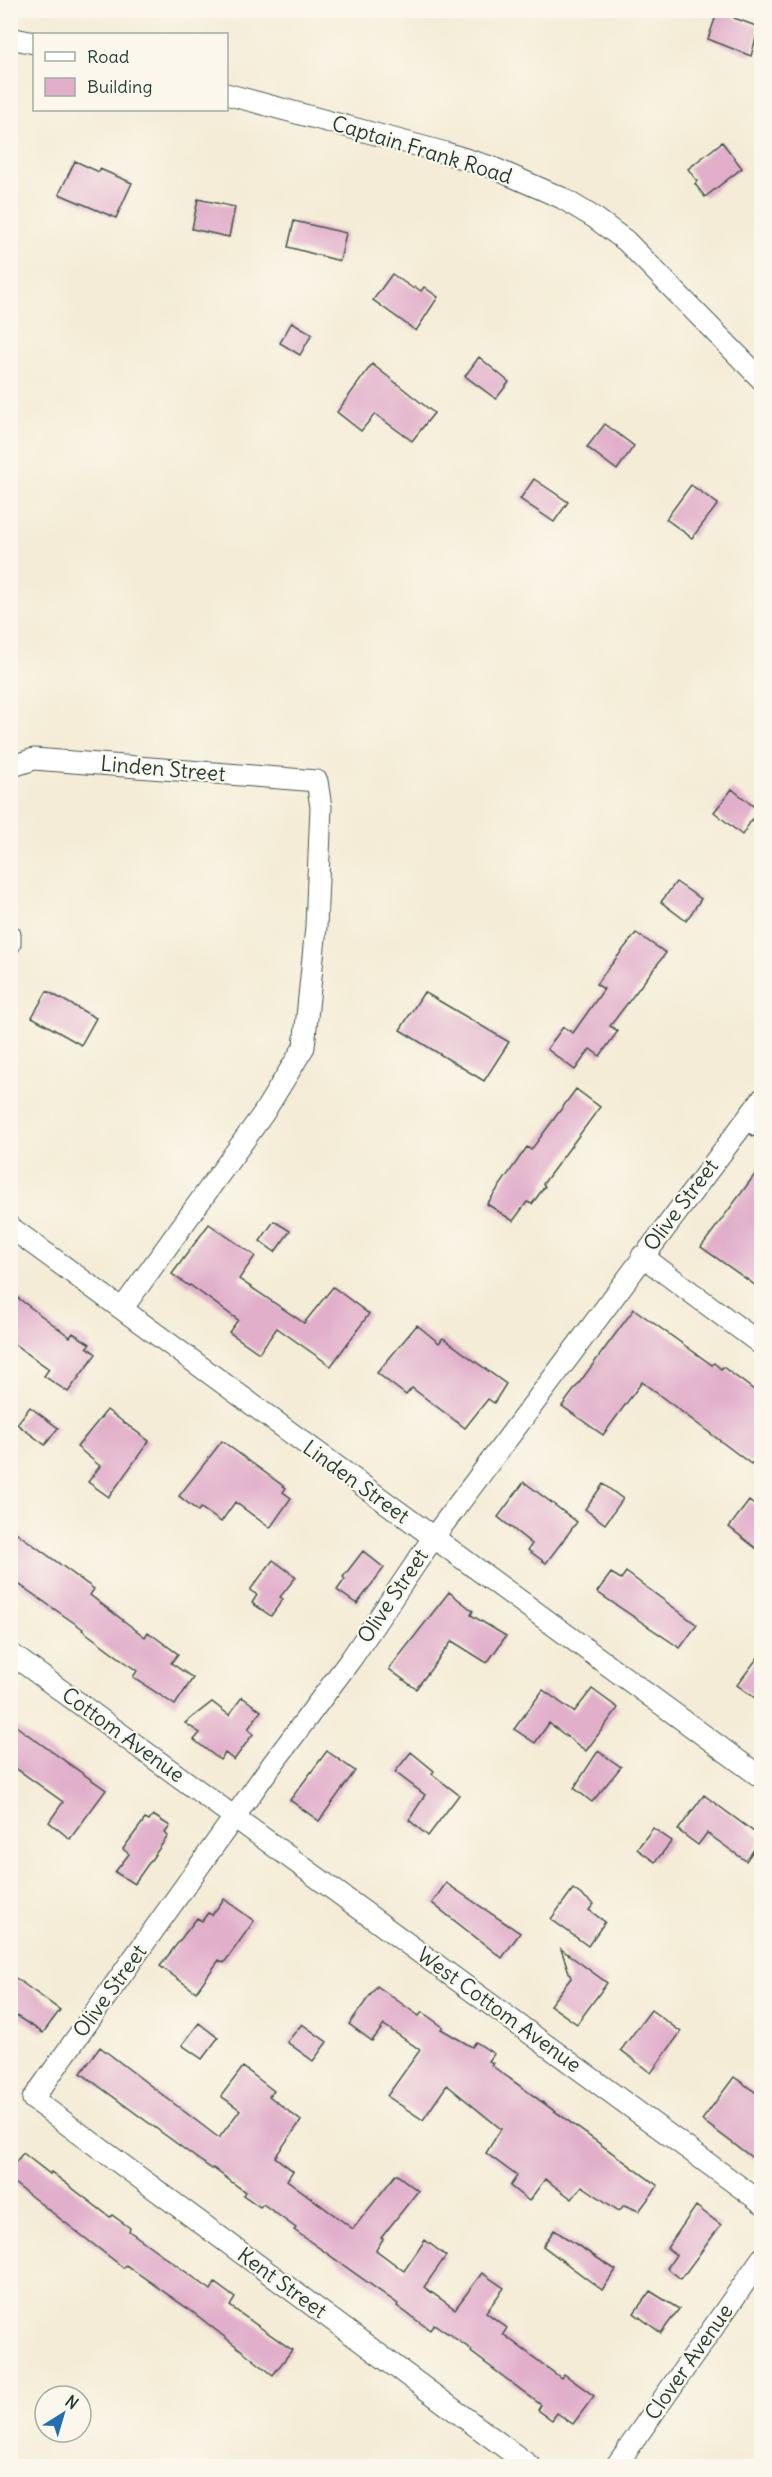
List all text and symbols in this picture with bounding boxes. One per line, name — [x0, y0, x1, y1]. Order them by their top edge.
legend — [33, 33, 228, 111]
text: Road — [87, 45, 130, 68]
text: Building — [87, 75, 152, 98]
street label: Captain Frank Road — [329, 109, 515, 190]
street label: Linden Street — [100, 750, 227, 787]
street label: Olive Street — [637, 1153, 724, 1256]
street label: Linden Street — [298, 1434, 415, 1529]
street label: Olive Street — [351, 1543, 434, 1648]
street label: Cottom Avenue — [57, 1681, 190, 1788]
street label: Olive Street — [67, 1939, 152, 2042]
street label: West Cottom Avenue — [412, 1941, 587, 2078]
street label: Kent Street — [232, 2241, 332, 2324]
street label: Clover Avenue — [639, 2298, 739, 2425]
north arrow — [33, 2384, 93, 2444]
text: N — [62, 2391, 82, 2413]

